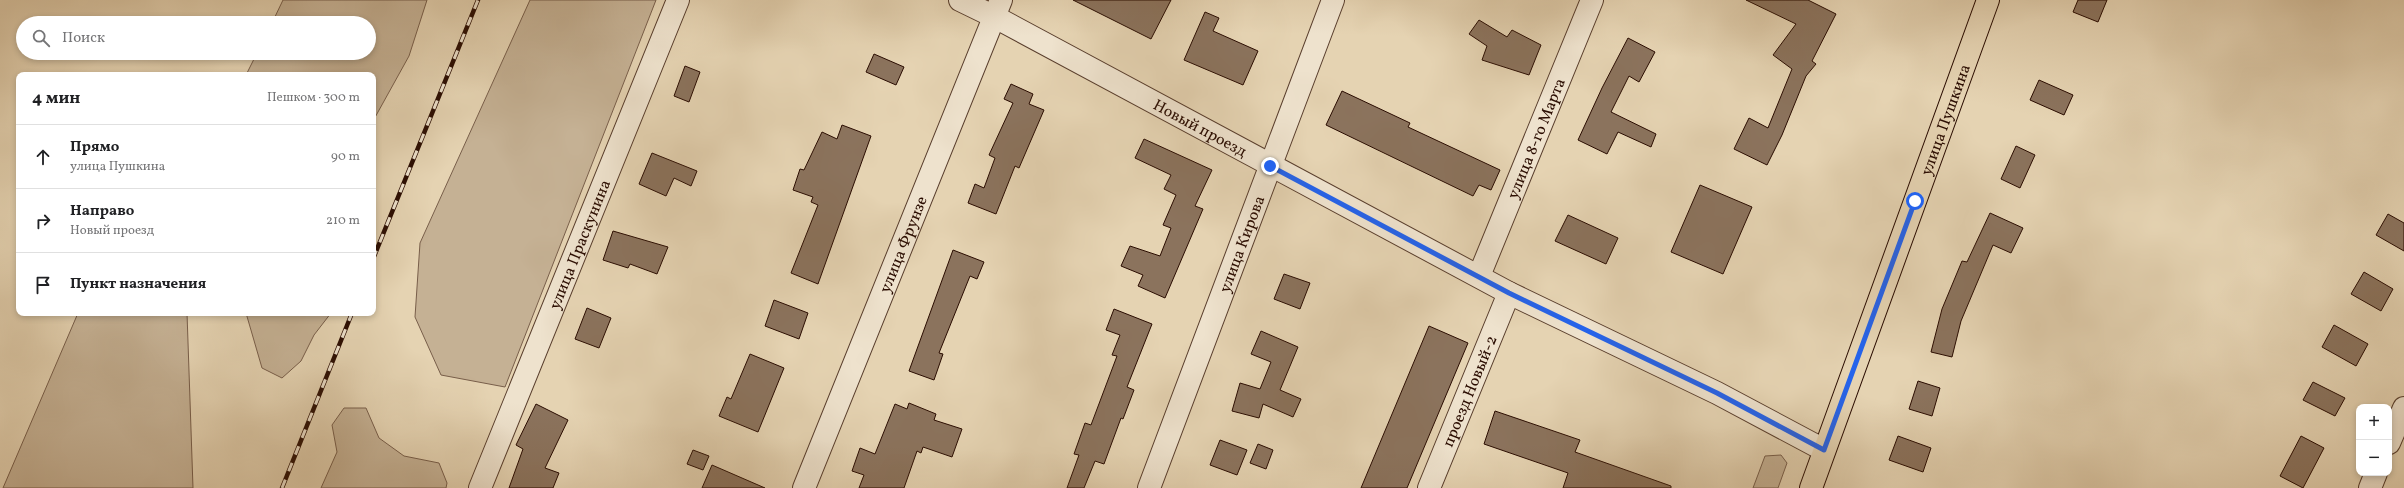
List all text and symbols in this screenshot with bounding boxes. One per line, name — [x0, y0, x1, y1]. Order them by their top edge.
search box — [16, 16, 376, 60]
icon: search — [30, 27, 52, 49]
text: Поиск — [62, 28, 105, 49]
street label: улица Пушкина — [1916, 61, 1977, 179]
street label: улица 8-го Марта — [1503, 75, 1572, 203]
text: 4 мин — [32, 87, 80, 110]
text: Пешком · 300 m — [267, 89, 360, 107]
street label: Новый проезд — [1149, 95, 1250, 163]
text: Прямо — [70, 137, 119, 158]
icon: ahead — [32, 146, 54, 168]
text: 90 m — [331, 148, 360, 166]
route end — [1261, 157, 1279, 175]
text: улица Пушкина — [70, 158, 165, 176]
street label: улица Праскунина — [545, 177, 617, 313]
route start — [1906, 192, 1924, 210]
street label: улица Фрунзе — [875, 193, 934, 297]
street label: улица Кирова — [1215, 193, 1271, 296]
text: Направо — [70, 201, 134, 222]
icon: right — [32, 210, 54, 232]
text: 210 m — [326, 212, 360, 230]
text: Новый проезд — [70, 222, 154, 240]
icon: arrive — [32, 274, 54, 296]
text: Пункт назначения — [70, 274, 206, 295]
street label: проезд Новый-2 — [1438, 332, 1503, 451]
map controls — [2356, 404, 2392, 476]
button: + — [2356, 404, 2392, 440]
button: − — [2356, 440, 2392, 476]

